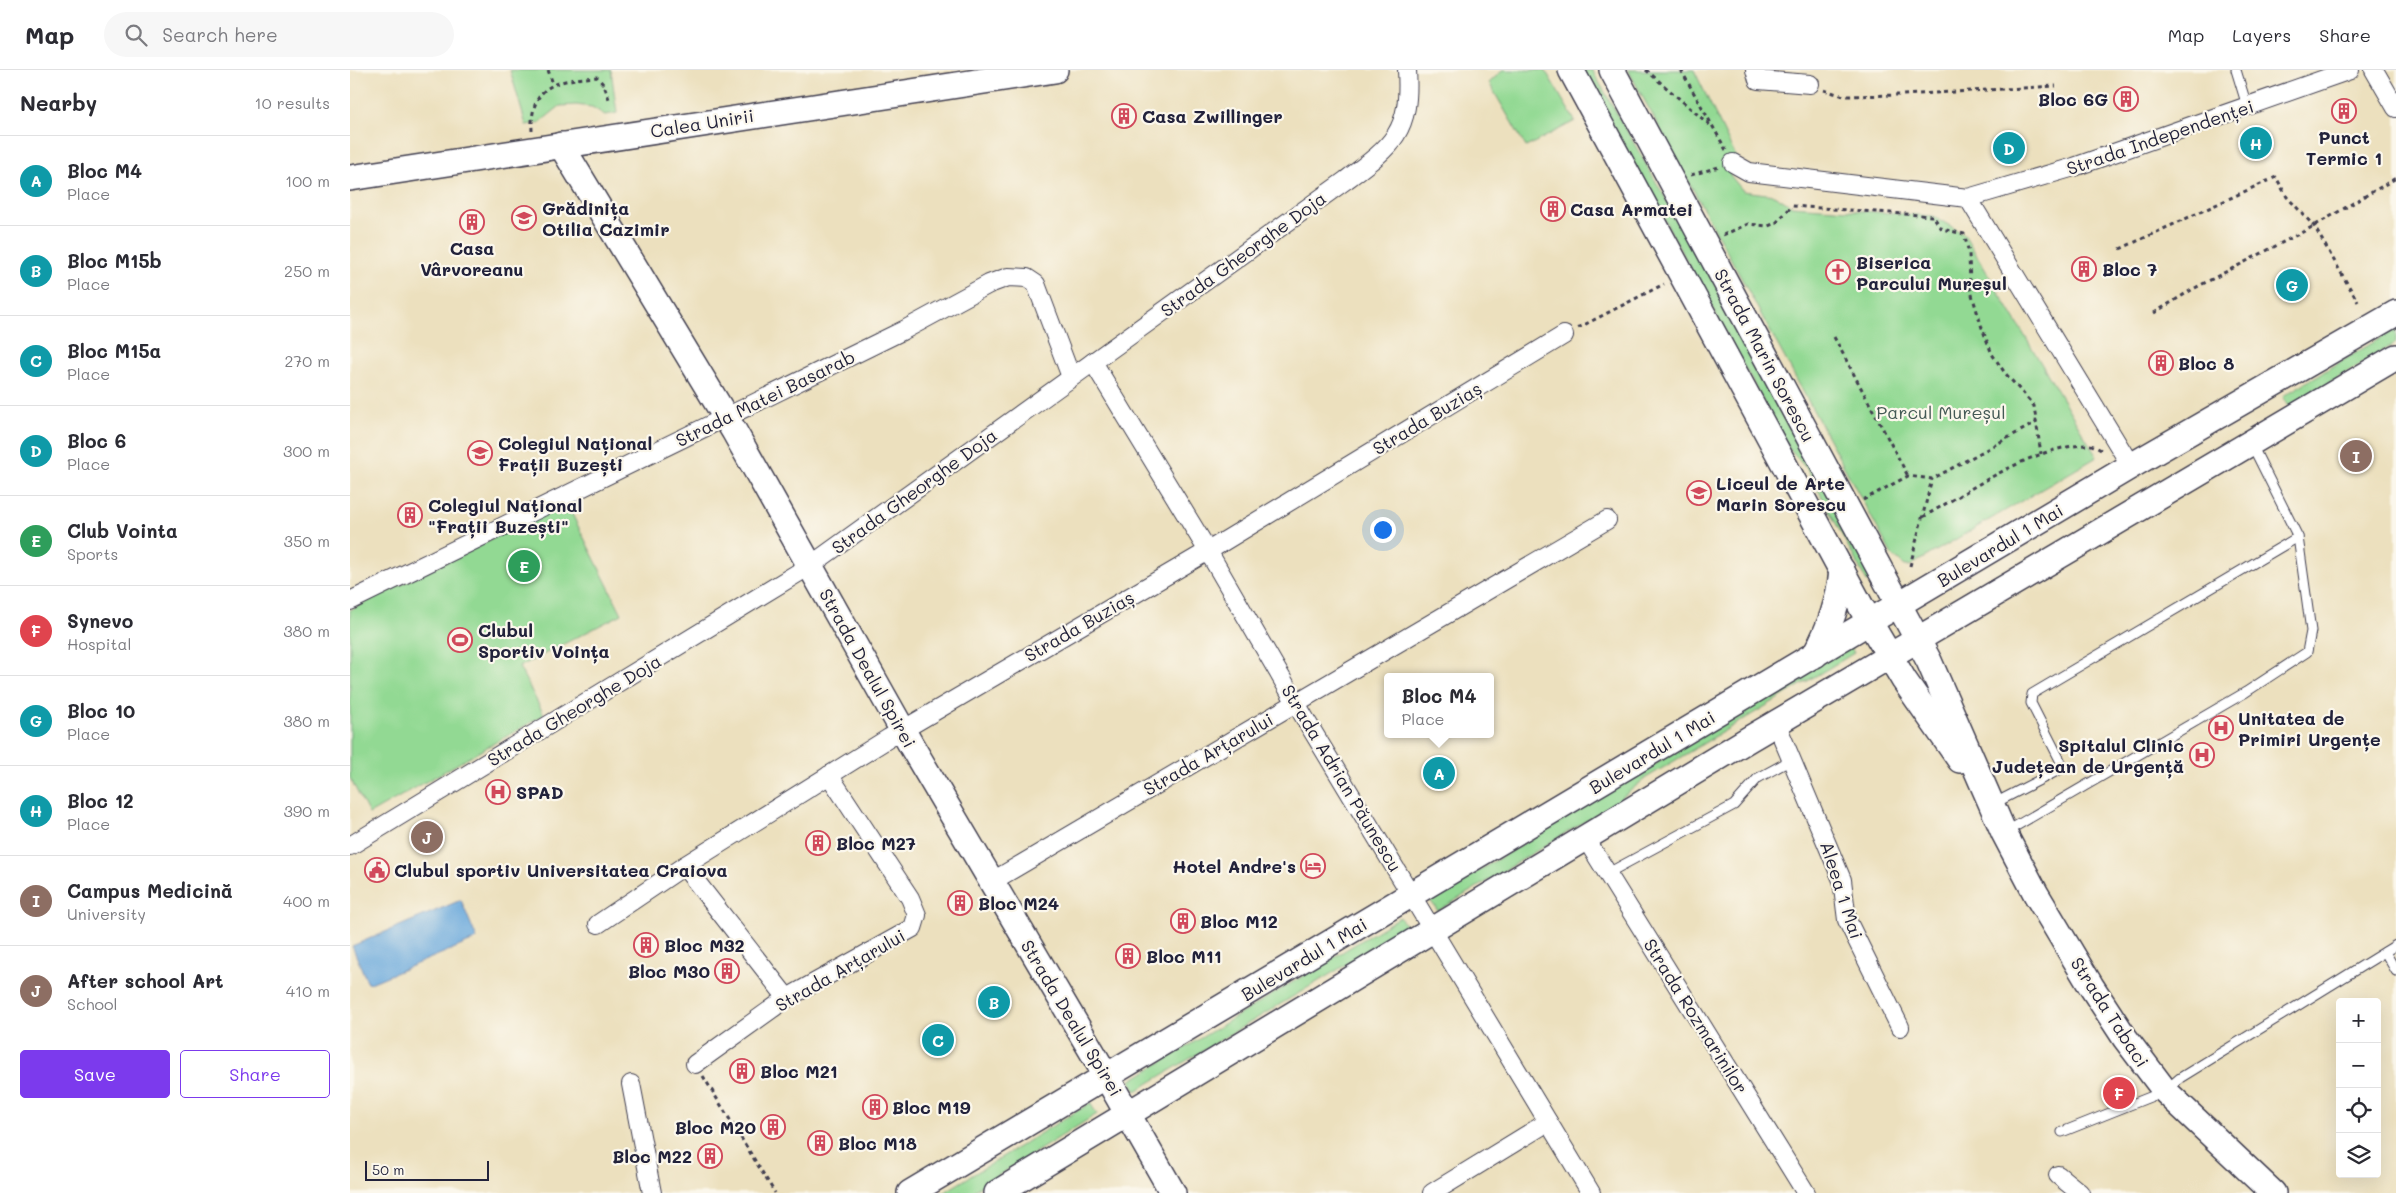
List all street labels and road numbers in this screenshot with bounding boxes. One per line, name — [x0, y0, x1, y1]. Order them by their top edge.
street label: Strada Independenței — [2063, 94, 2257, 180]
street label: Calea Unirii — [649, 103, 755, 143]
street label: Strada Gheorghe Doja — [1156, 186, 1330, 322]
street label: Strada Marin Sorescu — [1709, 264, 1821, 446]
street label: Strada Matei Basarab — [671, 344, 859, 452]
street label: Strada Buziaș — [1368, 376, 1486, 460]
street label: Strada Gheorghe Doja — [827, 423, 1001, 559]
street label: Bulevardul 1 Mai — [1933, 498, 2067, 592]
street label: Strada Dealul Spirei — [814, 584, 922, 752]
street label: Strada Buziaș — [1020, 585, 1138, 667]
street label: Strada Gheorghe Doja — [483, 649, 665, 771]
street label: Strada Adrian Păunescu — [1277, 680, 1407, 876]
street label: Bulevardul 1 Mai — [1585, 705, 1719, 799]
street label: Strada Arțarului — [1139, 707, 1277, 801]
street label: Aleea 1 Mai — [1815, 838, 1869, 942]
street label: Bulevardul 1 Mai — [1237, 912, 1371, 1006]
street label: Strada Arțarului — [771, 923, 909, 1017]
street label: Strada Rozmarinilor — [1638, 934, 1754, 1098]
street label: Strada Dealul Spirei — [1016, 935, 1128, 1101]
street label: Strada Tabaci — [2065, 952, 2155, 1072]

